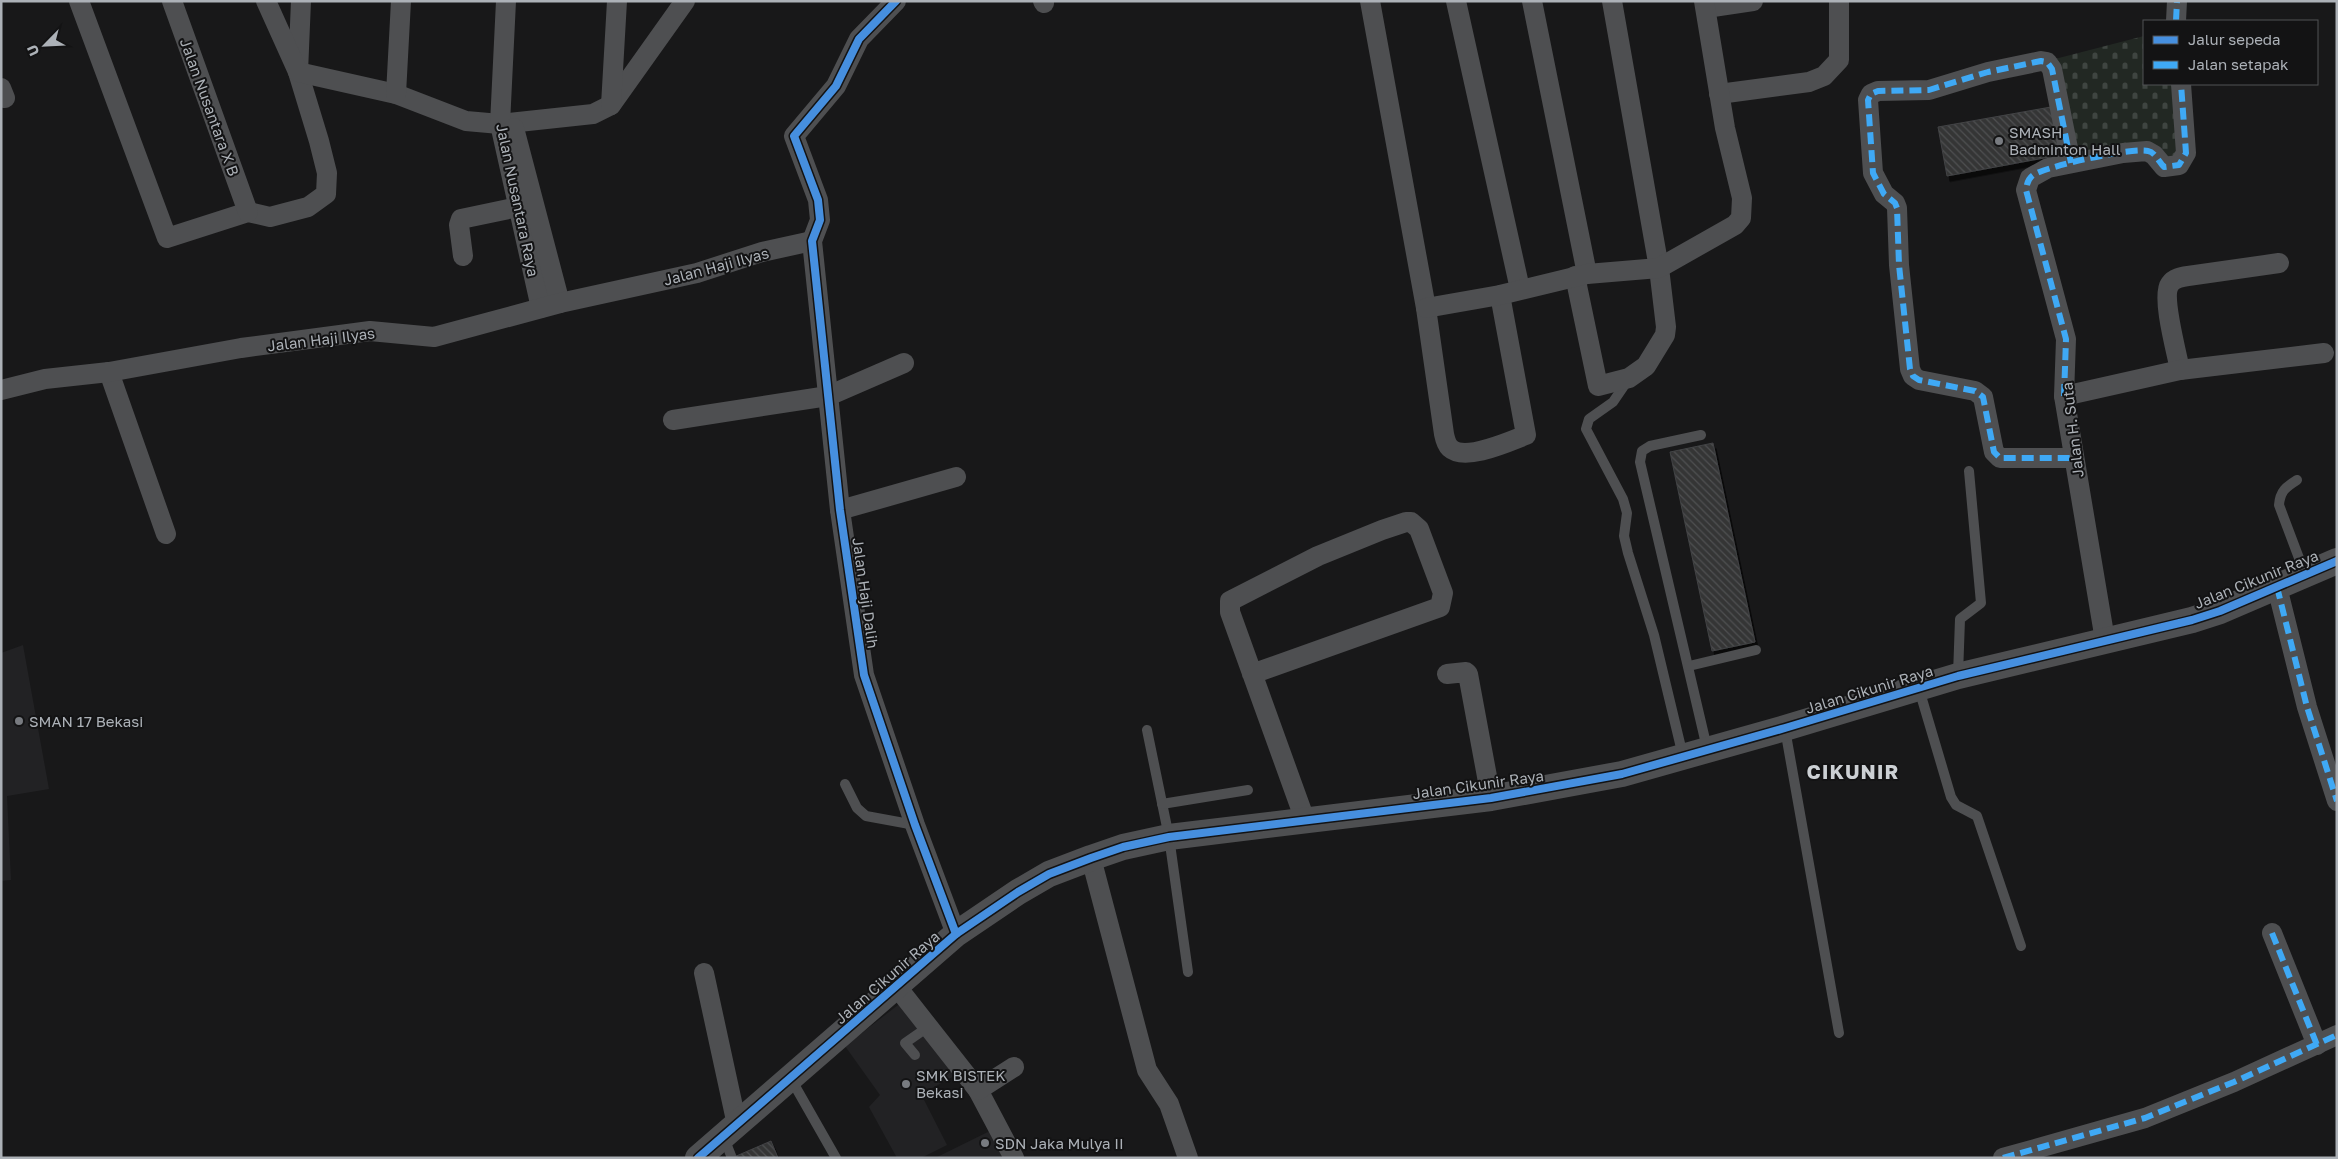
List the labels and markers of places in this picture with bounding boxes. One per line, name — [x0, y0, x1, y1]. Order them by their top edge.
place label: SMASH Badminton Hall — [2009, 123, 2121, 158]
marker: SMASH Badminton Hall — [1993, 135, 2005, 147]
place label: SMAN 17 Bekasi — [29, 712, 143, 730]
marker: SMAN 17 Bekasi — [13, 715, 25, 727]
place label: SMK BISTEK Bekasi — [916, 1066, 1006, 1101]
marker: SMK BISTEK Bekasi — [900, 1078, 912, 1090]
place label: SDN Jaka Mulya II — [995, 1134, 1124, 1152]
marker: SDN Jaka Mulya II — [979, 1137, 991, 1149]

